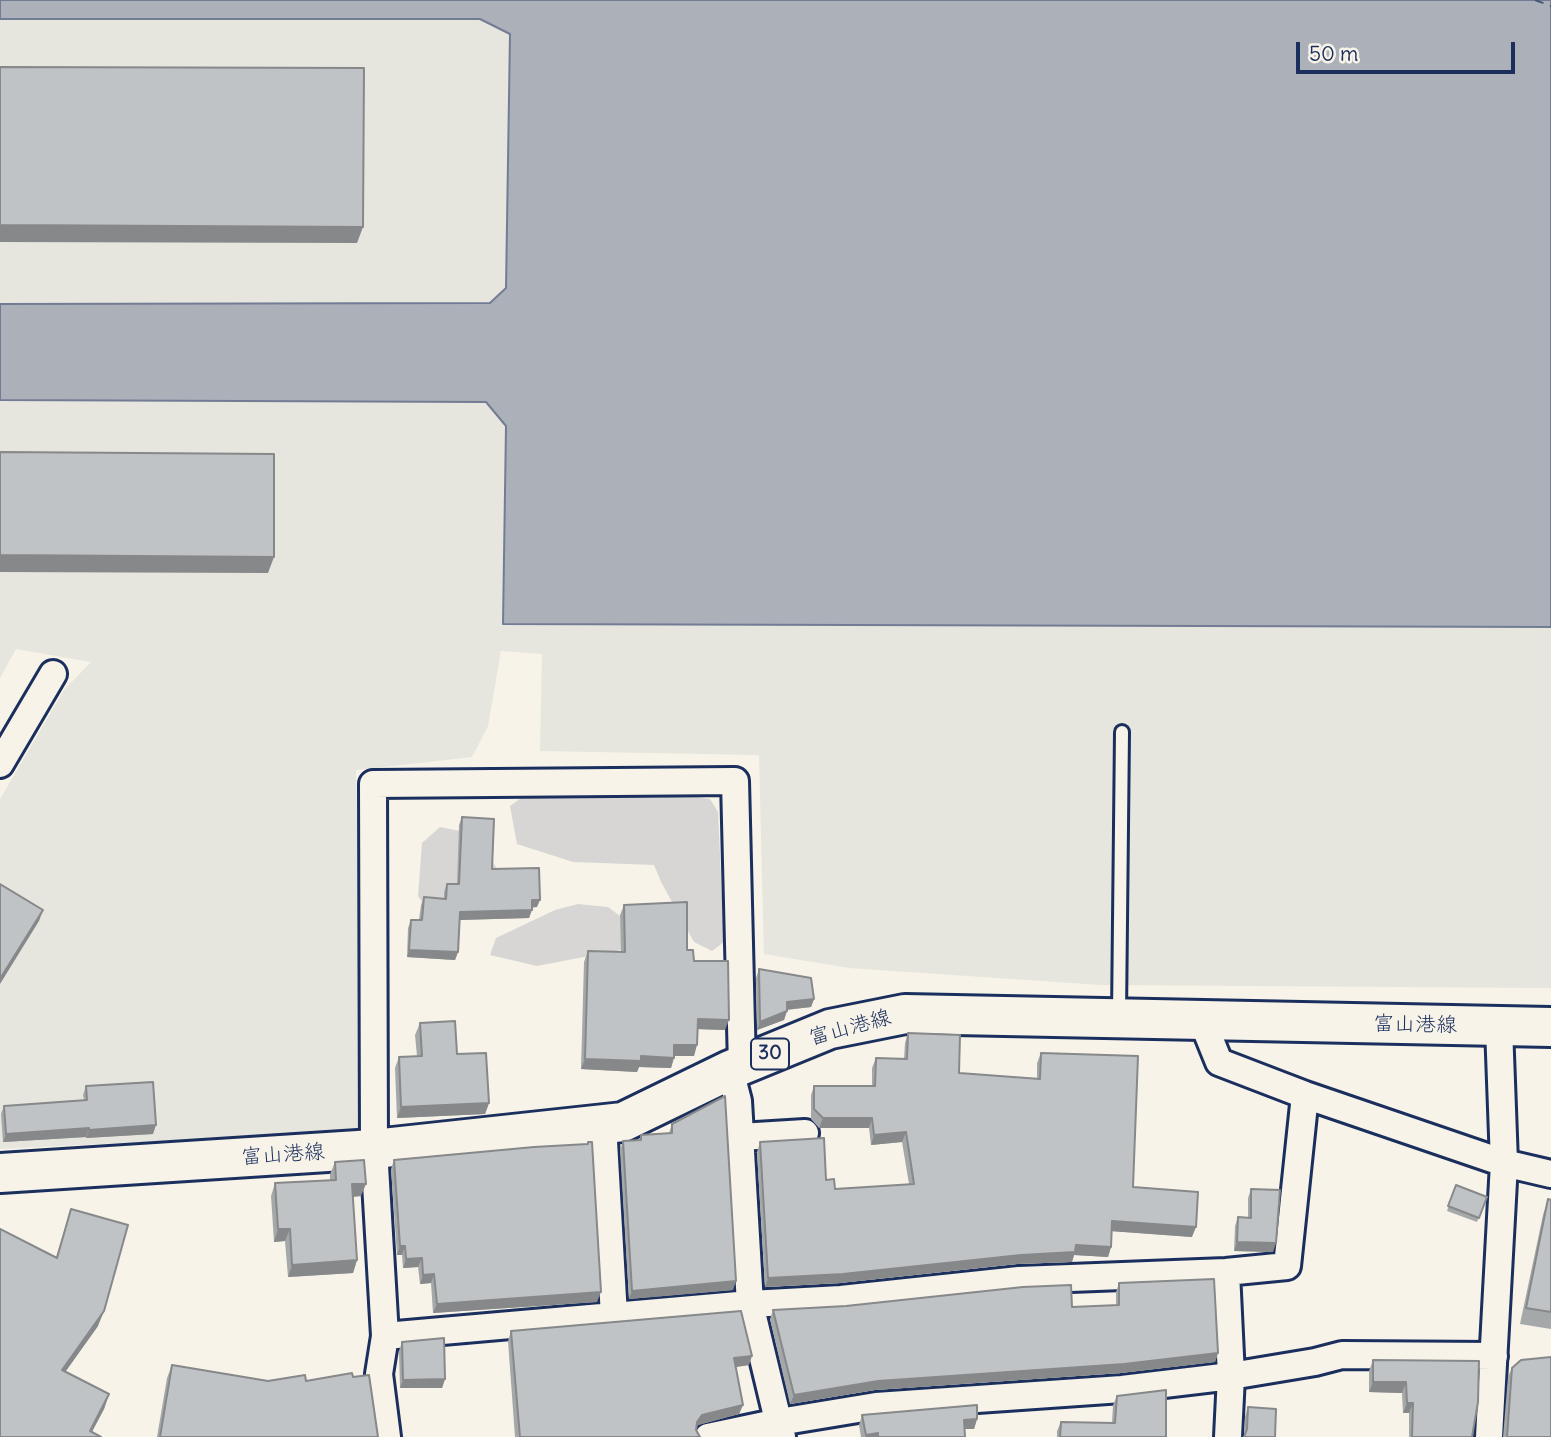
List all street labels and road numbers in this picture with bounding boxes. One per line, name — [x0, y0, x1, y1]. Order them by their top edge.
street label: 富山港線 — [806, 1005, 894, 1051]
street label: 富山港線 — [1373, 1012, 1457, 1038]
road number: 30 — [751, 1038, 789, 1070]
street label: 富山港線 — [240, 1140, 326, 1170]

